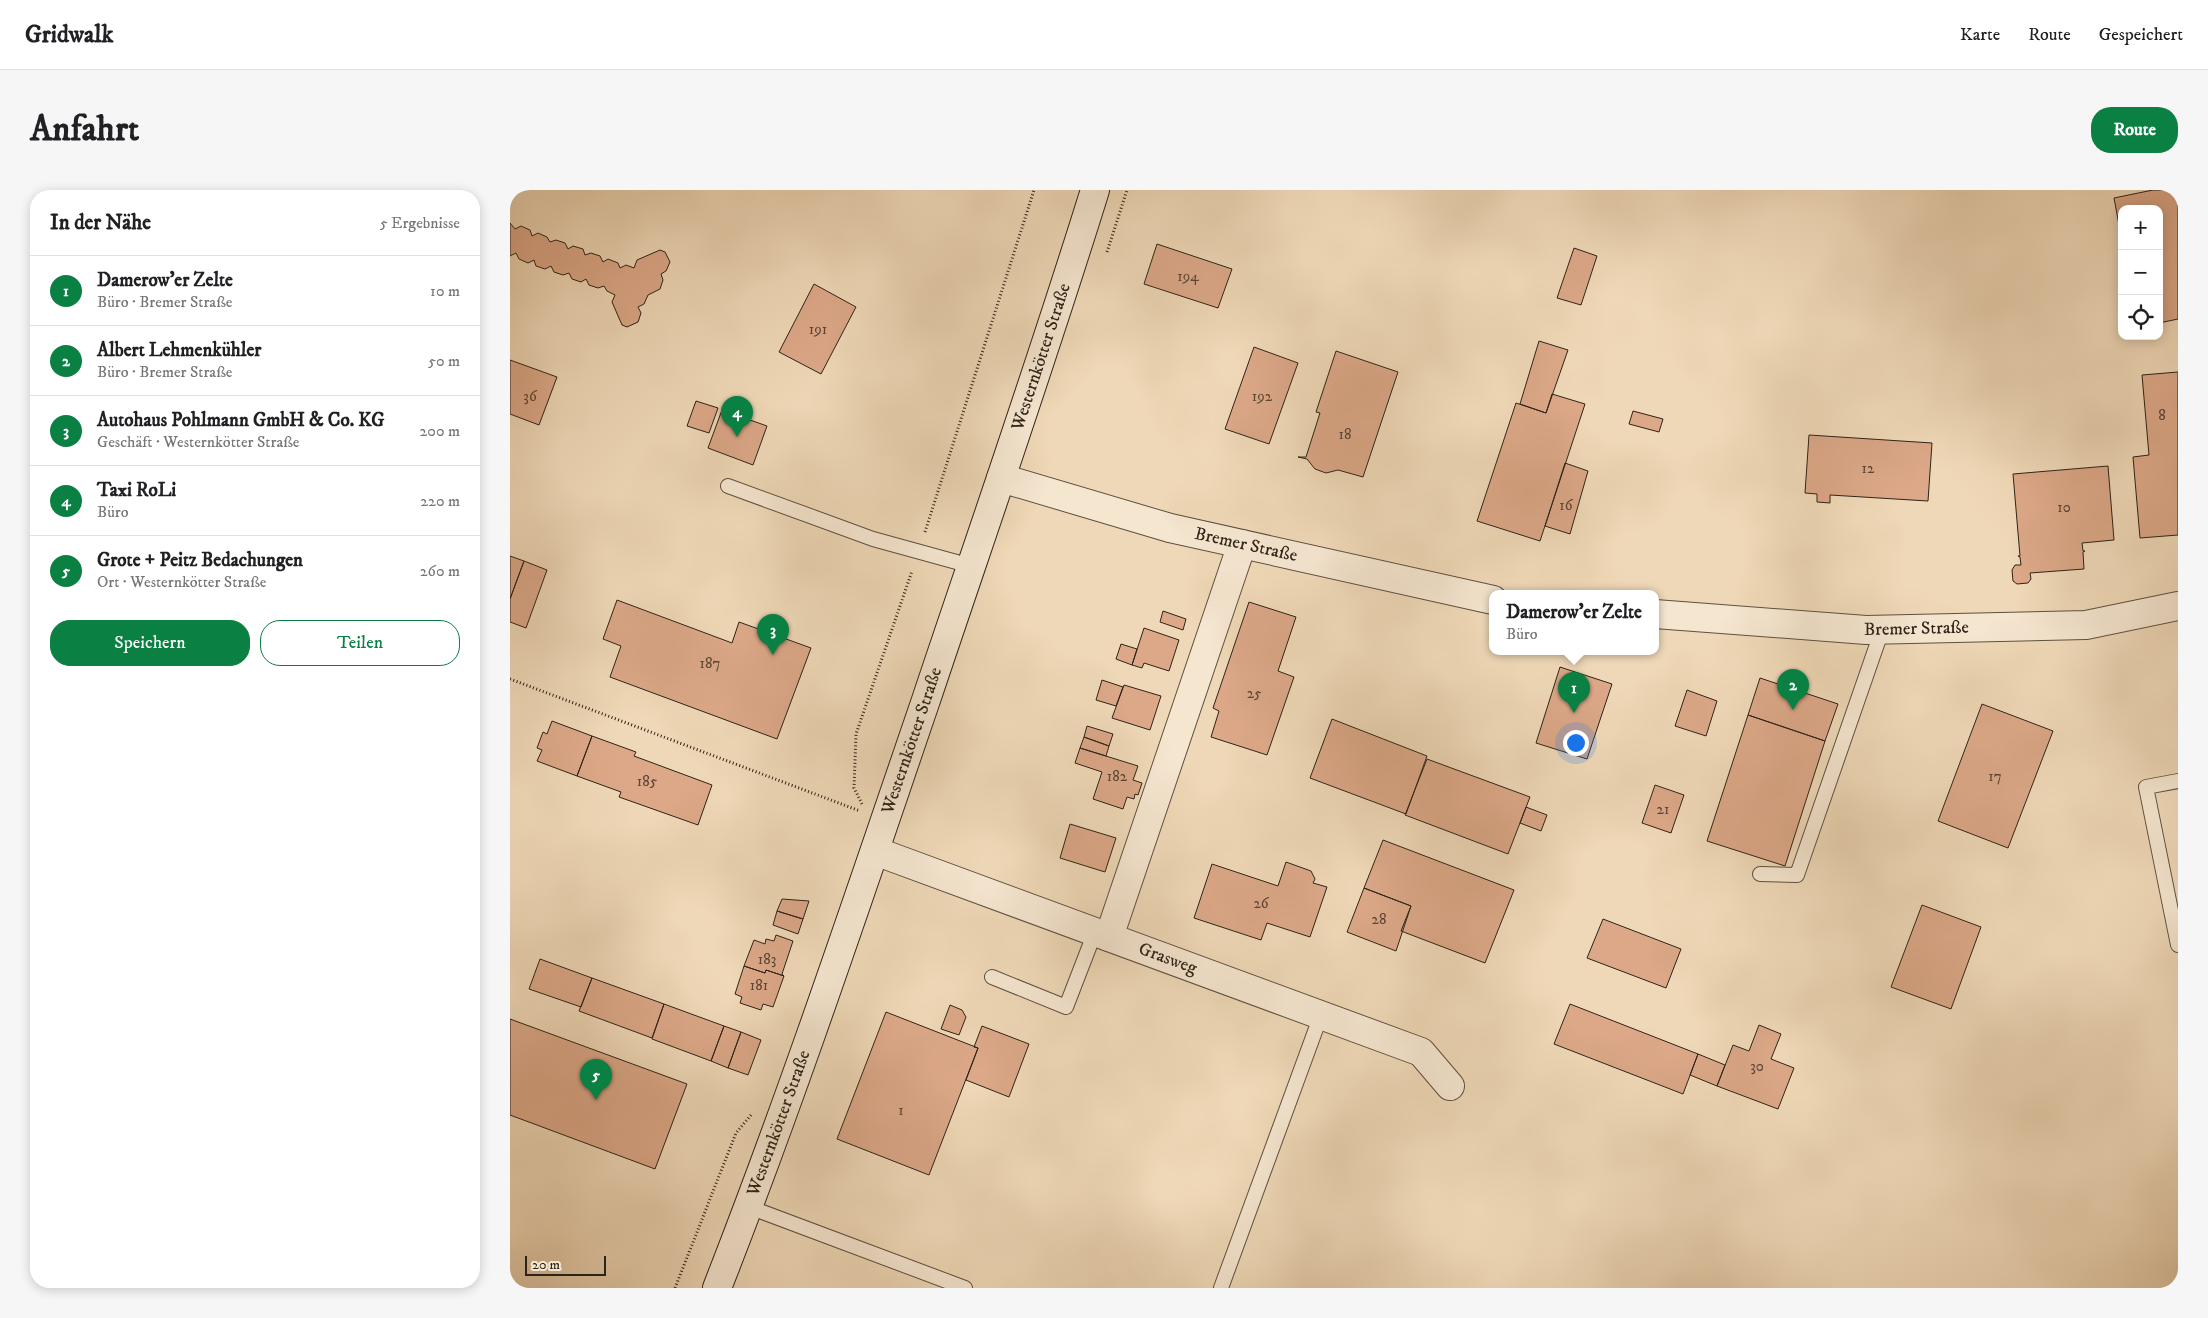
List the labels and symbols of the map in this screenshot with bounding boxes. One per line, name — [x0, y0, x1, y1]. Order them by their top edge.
house number: 194 — [1177, 267, 1199, 286]
street label: Westernkötter Straße — [1006, 281, 1076, 434]
house number: 191 — [809, 320, 827, 339]
house number: 36 — [523, 387, 538, 406]
house number: 192 — [1252, 387, 1273, 406]
pin: 4 — [721, 396, 753, 437]
house number: 8 — [2158, 406, 2166, 425]
house number: 18 — [1338, 425, 1352, 444]
house number: 12 — [1862, 459, 1875, 478]
house number: 16 — [1559, 496, 1574, 515]
house number: 10 — [2057, 498, 2071, 517]
street label: Bremer Straße — [1192, 523, 1299, 567]
pin: 3 — [757, 614, 789, 655]
street label: Bremer Straße — [1864, 617, 1969, 641]
house number: 187 — [700, 654, 721, 673]
street label: Westernkötter Straße — [877, 665, 947, 818]
pin: 2 — [1777, 669, 1809, 710]
pin: 1 — [1558, 672, 1590, 713]
house number: 25 — [1247, 684, 1262, 703]
your location — [1563, 730, 1589, 756]
house number: 182 — [1107, 767, 1128, 786]
house number: 17 — [1988, 767, 2002, 786]
house number: 185 — [637, 772, 658, 791]
house number: 21 — [1657, 800, 1669, 819]
house number: 26 — [1253, 894, 1270, 913]
house number: 28 — [1372, 910, 1386, 929]
street label: Grasweg — [1136, 938, 1200, 980]
house number: 183 — [758, 950, 776, 969]
house number: 181 — [750, 976, 768, 995]
street label: Westernkötter Straße — [742, 1047, 815, 1200]
house number: 30 — [1750, 1057, 1764, 1076]
pin: 5 — [580, 1059, 612, 1100]
house number: 1 — [898, 1101, 904, 1120]
scale bar — [525, 1253, 606, 1276]

